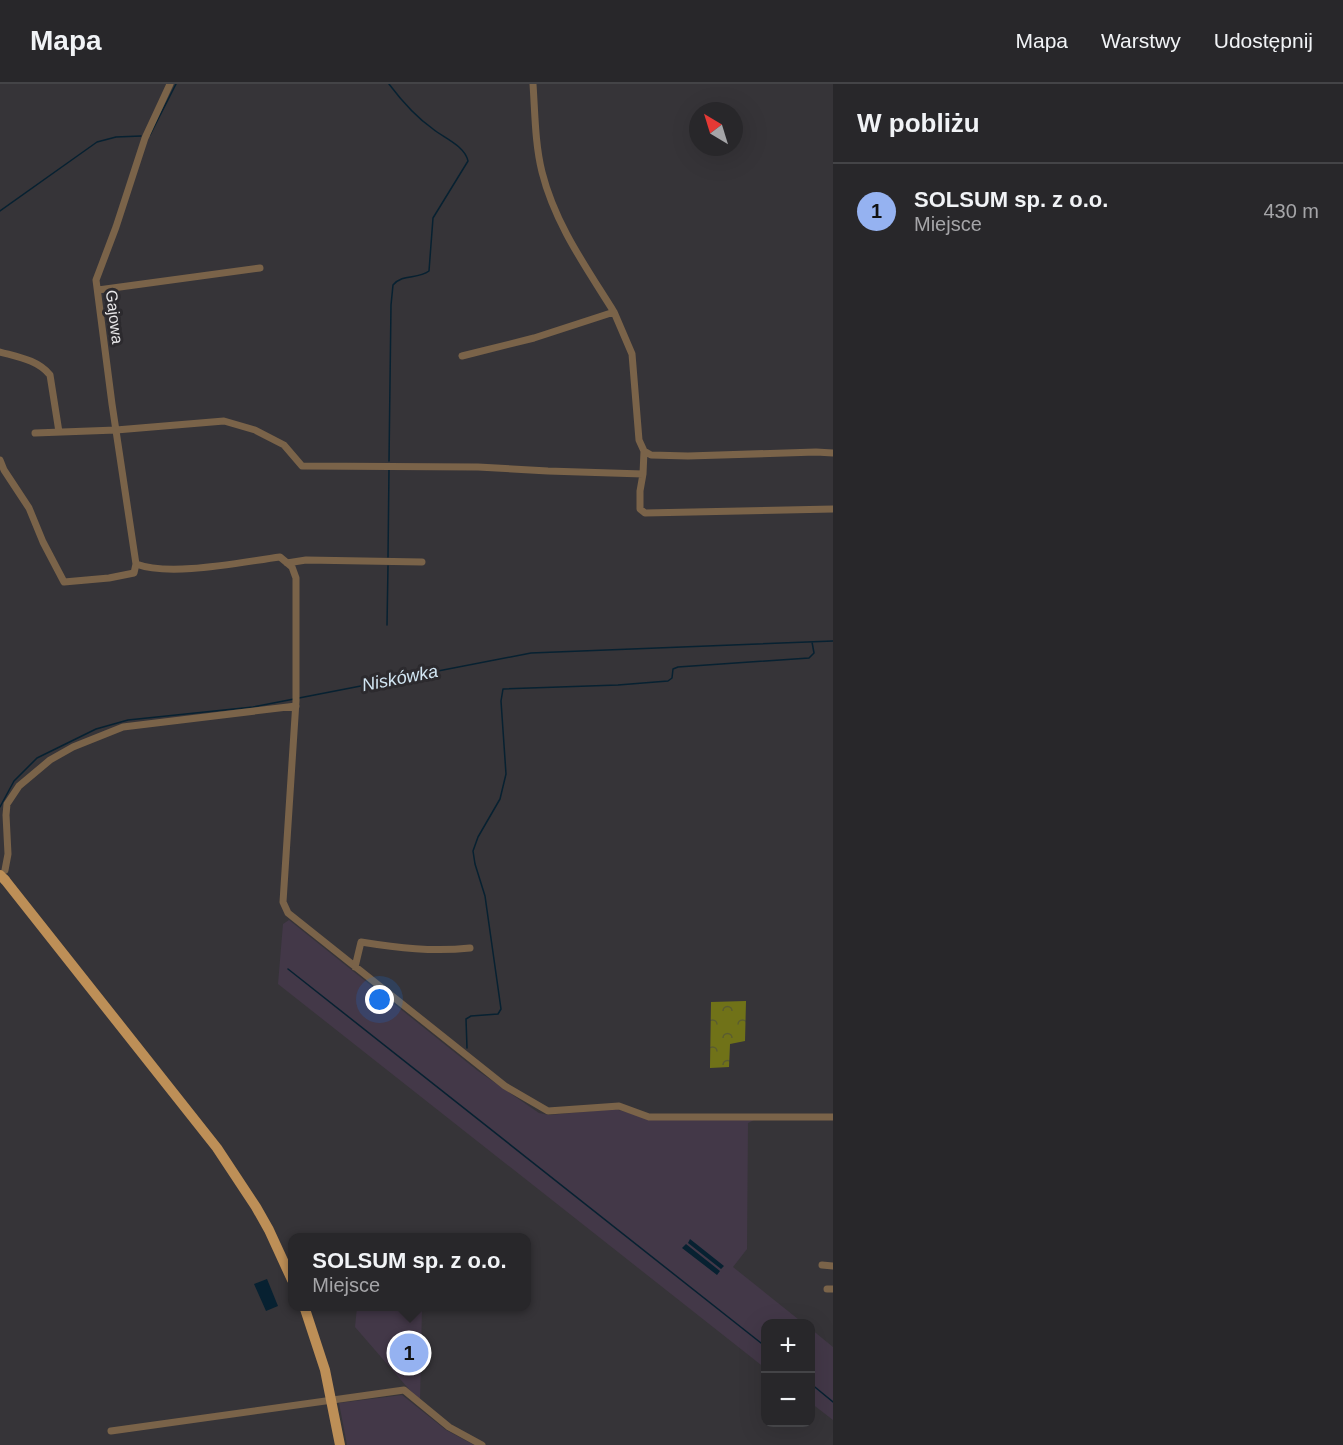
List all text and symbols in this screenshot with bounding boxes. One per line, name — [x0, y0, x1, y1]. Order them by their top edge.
text: Mapa — [30, 25, 102, 56]
text: Mapa — [1016, 29, 1068, 52]
text: Warstwy — [1101, 29, 1181, 52]
text: Udostępnij — [1214, 29, 1313, 52]
north arrow — [689, 102, 743, 156]
text: W pobliżu — [857, 108, 980, 138]
text: SOLSUM sp. z o.o. — [914, 187, 1108, 212]
text: 1 — [871, 200, 882, 222]
text: 430 m — [1263, 200, 1319, 222]
text: Miejsce — [914, 213, 982, 235]
street label: Gajowa — [103, 289, 126, 345]
water label: Niskówka — [360, 661, 440, 695]
your location — [365, 985, 394, 1014]
popup — [288, 1233, 531, 1311]
text: SOLSUM sp. z o.o. — [312, 1248, 507, 1273]
text: Miejsce — [312, 1274, 380, 1296]
map controls — [761, 1319, 815, 1427]
button: + — [761, 1319, 815, 1373]
pin: 1 — [390, 1330, 428, 1376]
button: − — [761, 1373, 815, 1427]

